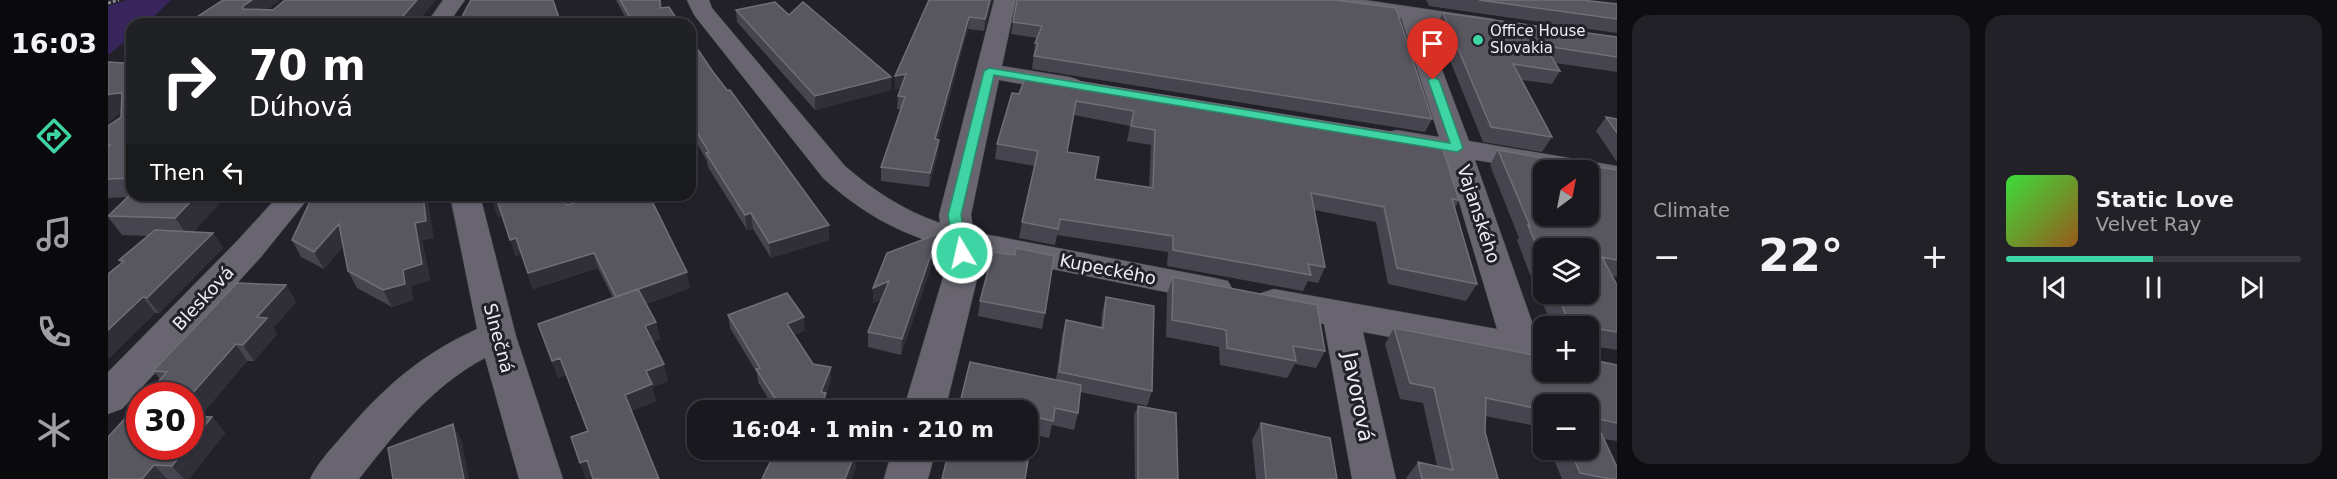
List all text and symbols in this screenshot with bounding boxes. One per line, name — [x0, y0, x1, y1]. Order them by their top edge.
pin — [1407, 18, 1458, 80]
place label: Office House Slovakia — [1490, 22, 1586, 57]
icon: arrive — [1416, 27, 1449, 60]
text: 16:03 — [11, 28, 97, 59]
marker: Office House Slovakia — [1471, 33, 1485, 47]
text: 70 m — [249, 41, 366, 90]
icon: right — [150, 42, 228, 120]
text: Dúhová — [249, 91, 353, 122]
icon: directions — [33, 115, 75, 157]
icon: left — [217, 156, 250, 189]
text: Then — [150, 160, 205, 185]
north arrow — [1533, 160, 1599, 226]
map controls — [1533, 160, 1599, 460]
street label: Vajanského — [1453, 162, 1505, 266]
text: Static Love — [2096, 187, 2234, 212]
text: Climate — [1653, 198, 1730, 222]
text: Velvet Ray — [2096, 212, 2201, 236]
icon: music — [33, 213, 75, 255]
position arrow — [930, 221, 994, 285]
text: 22° — [1758, 229, 1843, 282]
text: − — [1653, 237, 1681, 276]
text: + — [1921, 237, 1949, 276]
button: layers — [1533, 238, 1599, 304]
street label: Kupeckého — [1058, 249, 1158, 289]
street label: Blesková — [168, 261, 238, 335]
icon: previous — [2038, 271, 2071, 304]
icon: pause — [2137, 271, 2170, 304]
icon: next — [2235, 271, 2268, 304]
street label: Slnečná — [480, 301, 518, 375]
icon: phone — [33, 311, 75, 353]
button: + — [1533, 316, 1599, 382]
street label: Javorová — [1337, 348, 1378, 444]
speed limit sign: 30 — [126, 382, 204, 460]
button: − — [1533, 394, 1599, 460]
icon: climate — [33, 409, 75, 451]
text: 16:04 · 1 min · 210 m — [731, 417, 994, 442]

